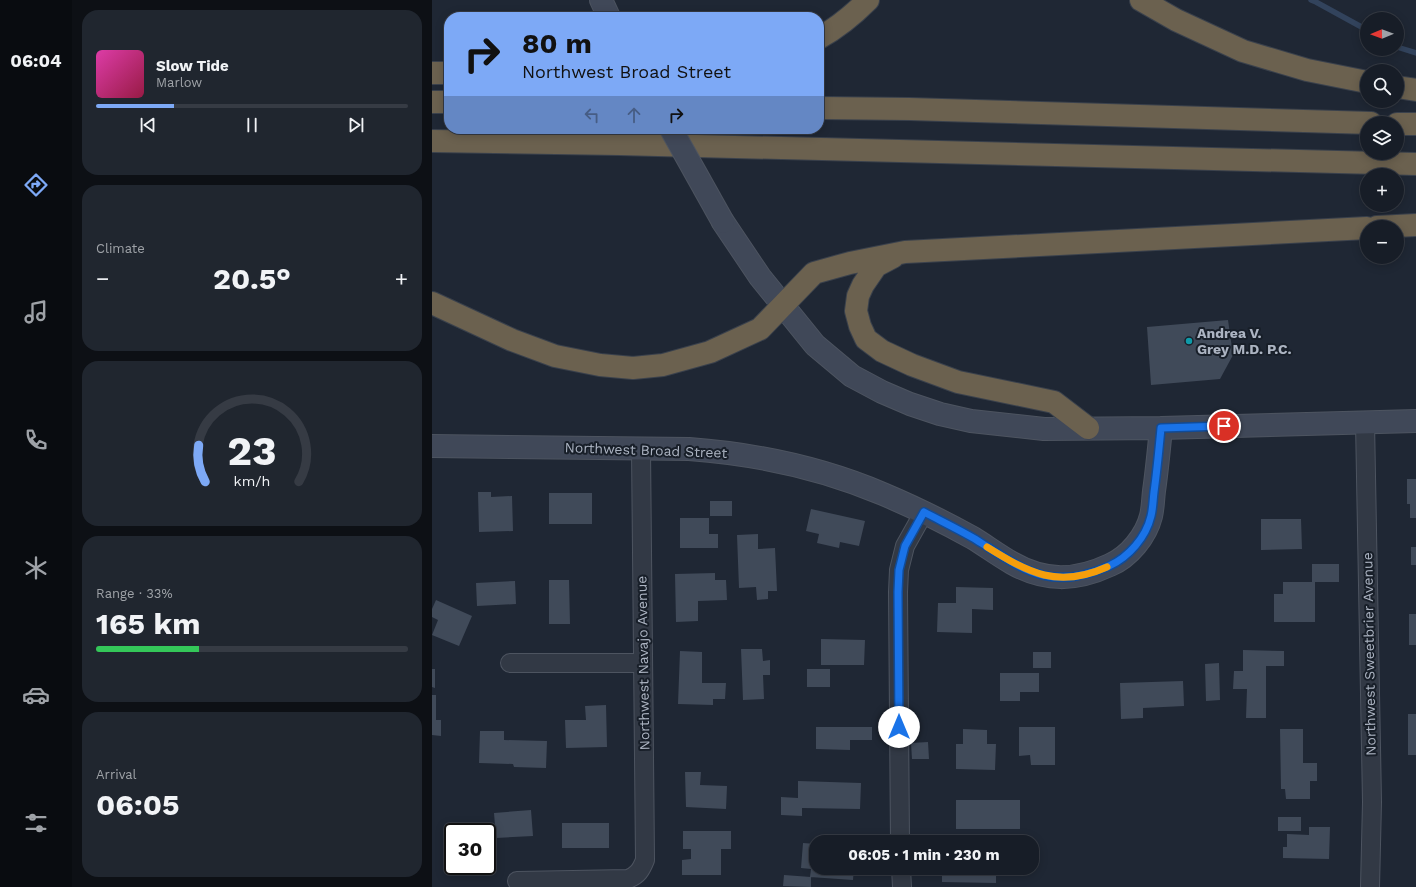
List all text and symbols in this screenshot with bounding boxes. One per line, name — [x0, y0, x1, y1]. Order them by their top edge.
north arrow — [1360, 12, 1404, 56]
map controls — [1360, 12, 1404, 264]
text: 80 m — [522, 27, 592, 60]
icon: right — [456, 28, 508, 80]
text: 06:04 — [10, 50, 62, 71]
text: Slow Tide — [156, 57, 229, 75]
text: Northwest Broad Street — [522, 61, 731, 82]
button: search — [1360, 64, 1404, 108]
text: Marlow — [156, 75, 202, 90]
icon: left — [581, 104, 603, 126]
icon: ahead — [623, 104, 645, 126]
icon: right — [665, 104, 687, 126]
icon: previous — [137, 114, 159, 136]
icon: pause — [241, 114, 263, 136]
icon: next — [345, 114, 367, 136]
button: layers — [1360, 116, 1404, 160]
button: + — [1360, 168, 1404, 212]
icon: directions — [22, 171, 50, 199]
button: − — [1360, 220, 1404, 264]
text: Climate — [96, 241, 145, 256]
text: 20.5° — [213, 261, 291, 296]
text: − — [96, 266, 109, 291]
text: + — [395, 266, 408, 291]
icon: music — [22, 298, 50, 326]
place label: Andrea V. Grey M.D. P.C. — [1197, 325, 1292, 357]
marker: Andrea V. Grey M.D. P.C. — [1184, 336, 1194, 346]
pin — [1207, 409, 1241, 443]
icon: arrive — [1213, 415, 1235, 437]
text: 23 — [227, 425, 277, 474]
icon: phone — [22, 426, 50, 454]
street label: Northwest Broad Street — [565, 439, 728, 461]
text: km/h — [234, 472, 270, 488]
street label: Northwest Sweetbrier Avenue — [1359, 552, 1379, 756]
icon: climate — [22, 554, 50, 582]
street label: Northwest Navajo Avenue — [633, 576, 653, 750]
text: Range · 33% — [96, 586, 173, 601]
text: 165 km — [96, 606, 200, 641]
icon: car — [22, 681, 50, 709]
position arrow — [878, 706, 920, 748]
text: Arrival — [96, 767, 137, 782]
text: 06:05 — [96, 787, 180, 822]
icon: filters — [22, 809, 50, 837]
speed limit sign: 30 — [444, 823, 496, 875]
text: 06:05 · 1 min · 230 m — [848, 846, 1000, 864]

